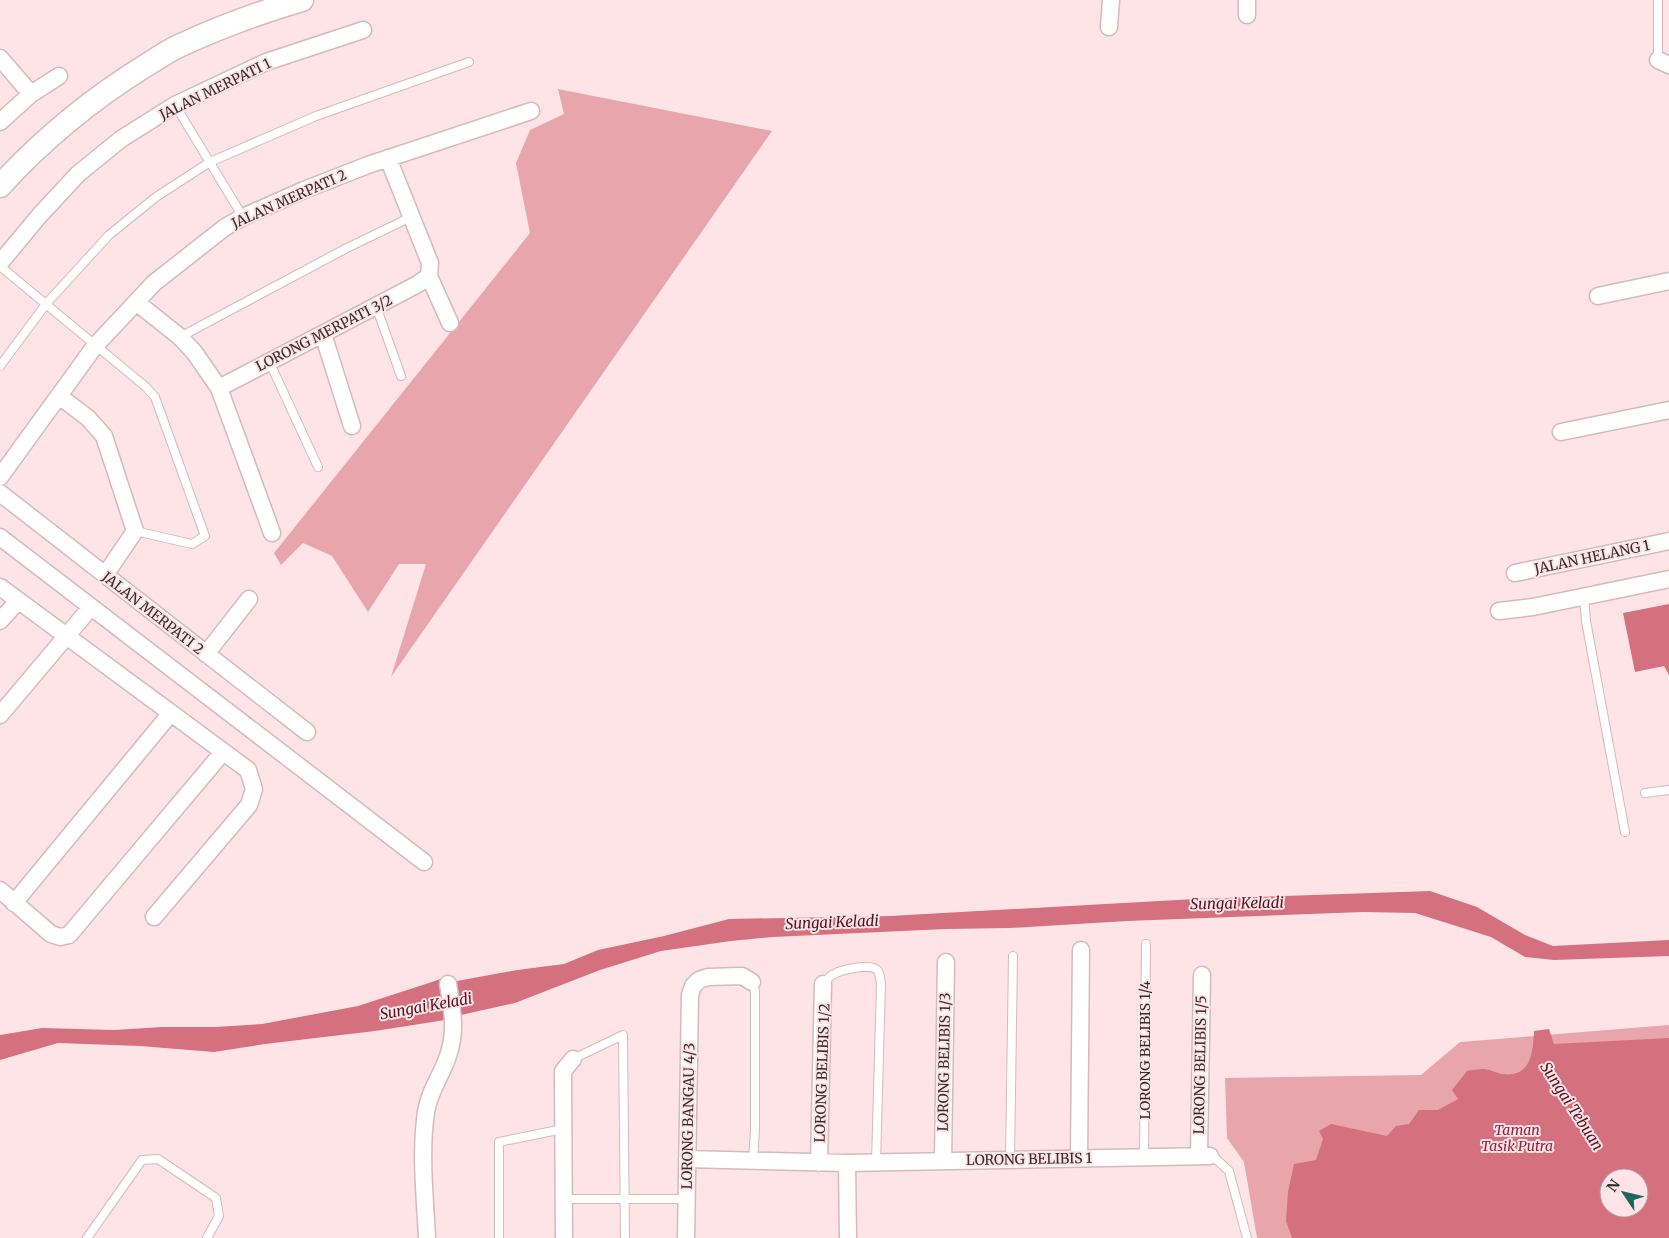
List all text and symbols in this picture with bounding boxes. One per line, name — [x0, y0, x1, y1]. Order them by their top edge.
street label: JALAN MERPATI 1 — [155, 54, 274, 124]
street label: JALAN MERPATI 2 — [228, 166, 349, 233]
street label: LORONG MERPATI 3/2 — [253, 291, 395, 375]
street label: JALAN HELANG 1 — [1532, 536, 1651, 578]
street label: JALAN MERPATI 2 — [98, 567, 207, 658]
water label: Sungai Keladi — [1190, 893, 1284, 913]
water label: Sungai Keladi — [785, 911, 879, 933]
street label: LORONG BELIBIS 1/4 — [1136, 980, 1154, 1119]
water label: Sungai Keladi — [378, 989, 474, 1023]
street label: LORONG BELIBIS 1/3 — [934, 992, 954, 1132]
street label: LORONG BELIBIS 1/5 — [1190, 995, 1210, 1135]
street label: LORONG BELIBIS 1/2 — [811, 1003, 833, 1143]
street label: LORONG BANGAU 4/3 — [678, 1042, 698, 1190]
water label: Sungai Tebuan — [1536, 1058, 1608, 1154]
park label: Taman Tasik Putra — [1481, 1121, 1553, 1155]
street label: LORONG BELIBIS 1 — [966, 1149, 1092, 1169]
north arrow — [1599, 1168, 1649, 1218]
text: N — [1603, 1176, 1624, 1195]

